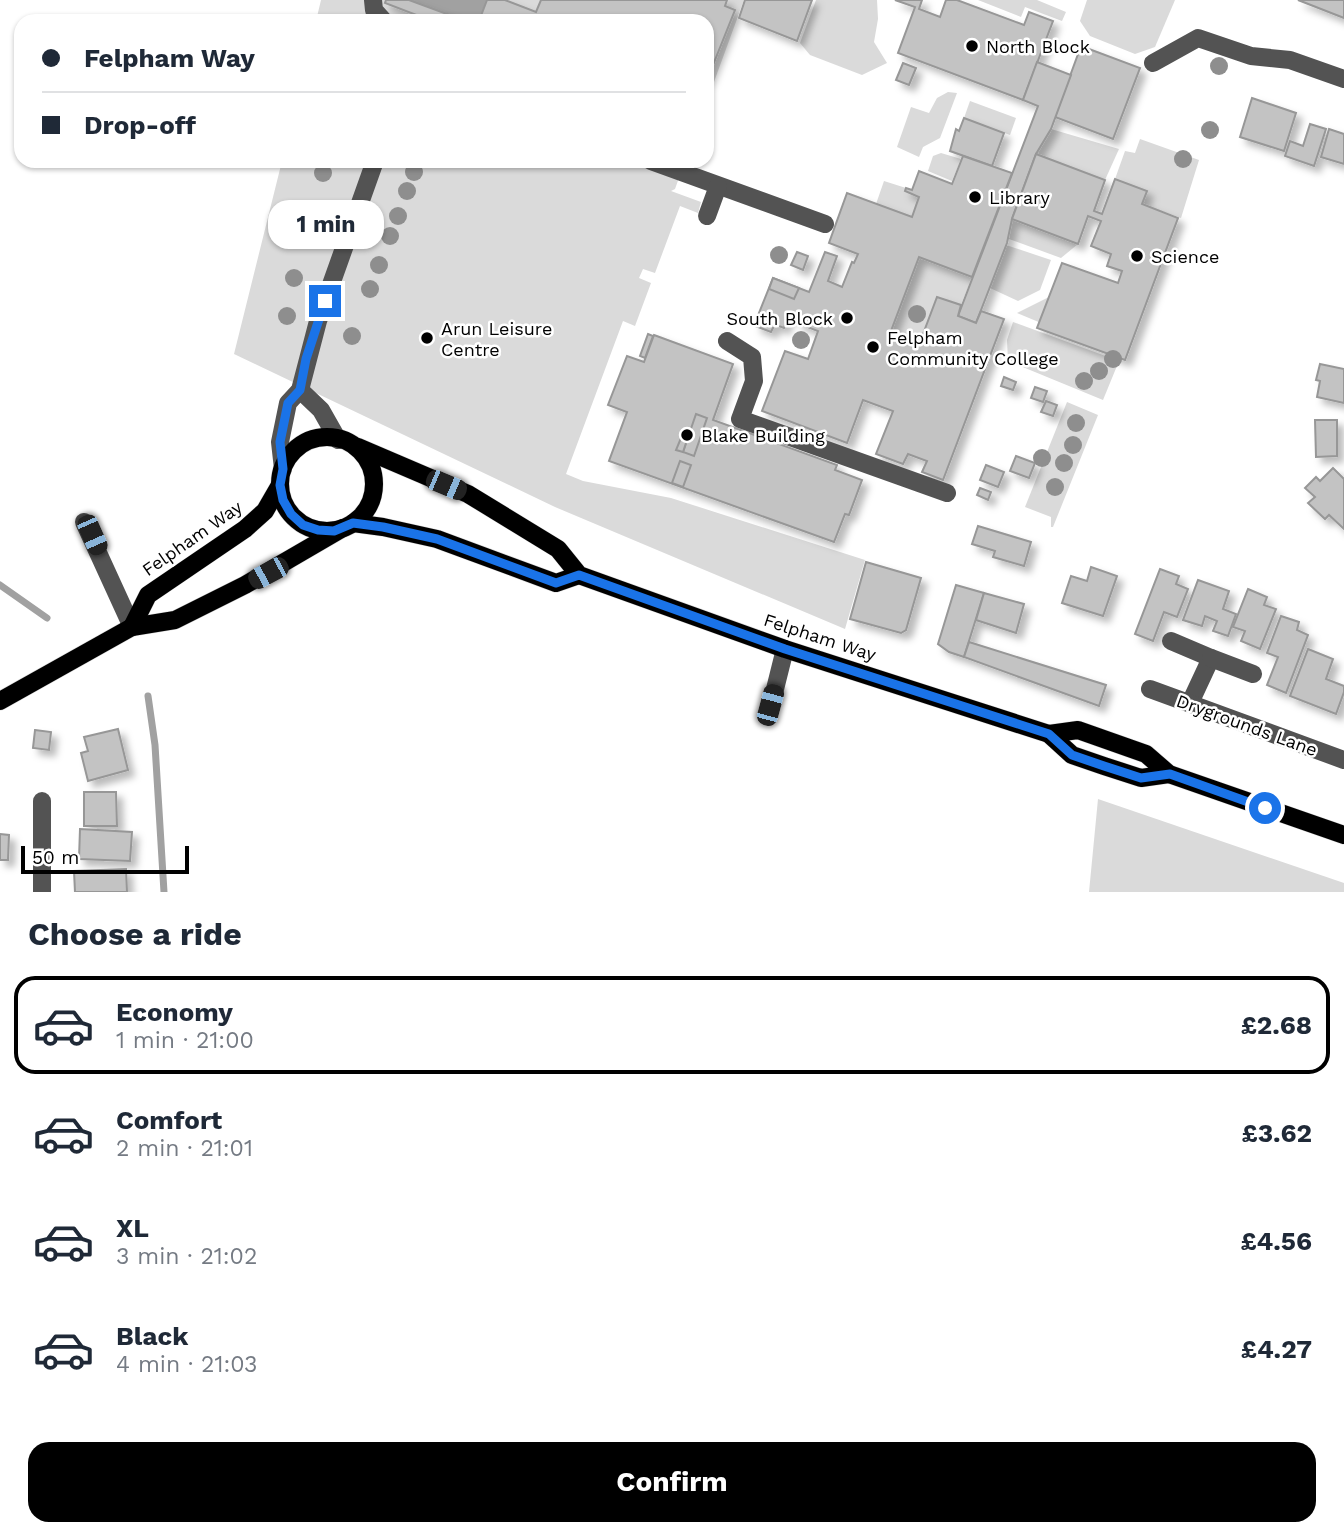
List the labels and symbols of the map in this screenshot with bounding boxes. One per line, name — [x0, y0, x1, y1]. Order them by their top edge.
place label: North Block — [986, 36, 1090, 57]
marker: North Block — [964, 38, 980, 54]
place label: Library — [989, 187, 1050, 208]
marker: Library — [967, 189, 983, 205]
callout: 1 min — [267, 200, 383, 248]
place label: Science — [1151, 246, 1219, 267]
marker: Science — [1129, 248, 1145, 264]
route end — [309, 285, 341, 317]
place label: South Block — [726, 308, 833, 329]
marker: South Block — [839, 310, 855, 326]
place label: Arun Leisure Centre — [441, 318, 552, 360]
place label: Felpham Community College — [887, 327, 1059, 369]
marker: Arun Leisure Centre — [419, 330, 435, 346]
marker: Felpham Community College — [865, 339, 881, 355]
place label: Blake Building — [701, 425, 825, 446]
marker: Blake Building — [679, 427, 695, 443]
car — [423, 467, 470, 503]
street label: Felpham Way — [138, 495, 246, 580]
car — [74, 512, 111, 558]
car — [245, 554, 292, 592]
street label: Felpham Way — [761, 609, 879, 665]
car — [755, 682, 786, 728]
street label: Drygrounds Lane — [1174, 690, 1320, 760]
route start — [1249, 792, 1281, 824]
scale bar — [21, 843, 189, 875]

